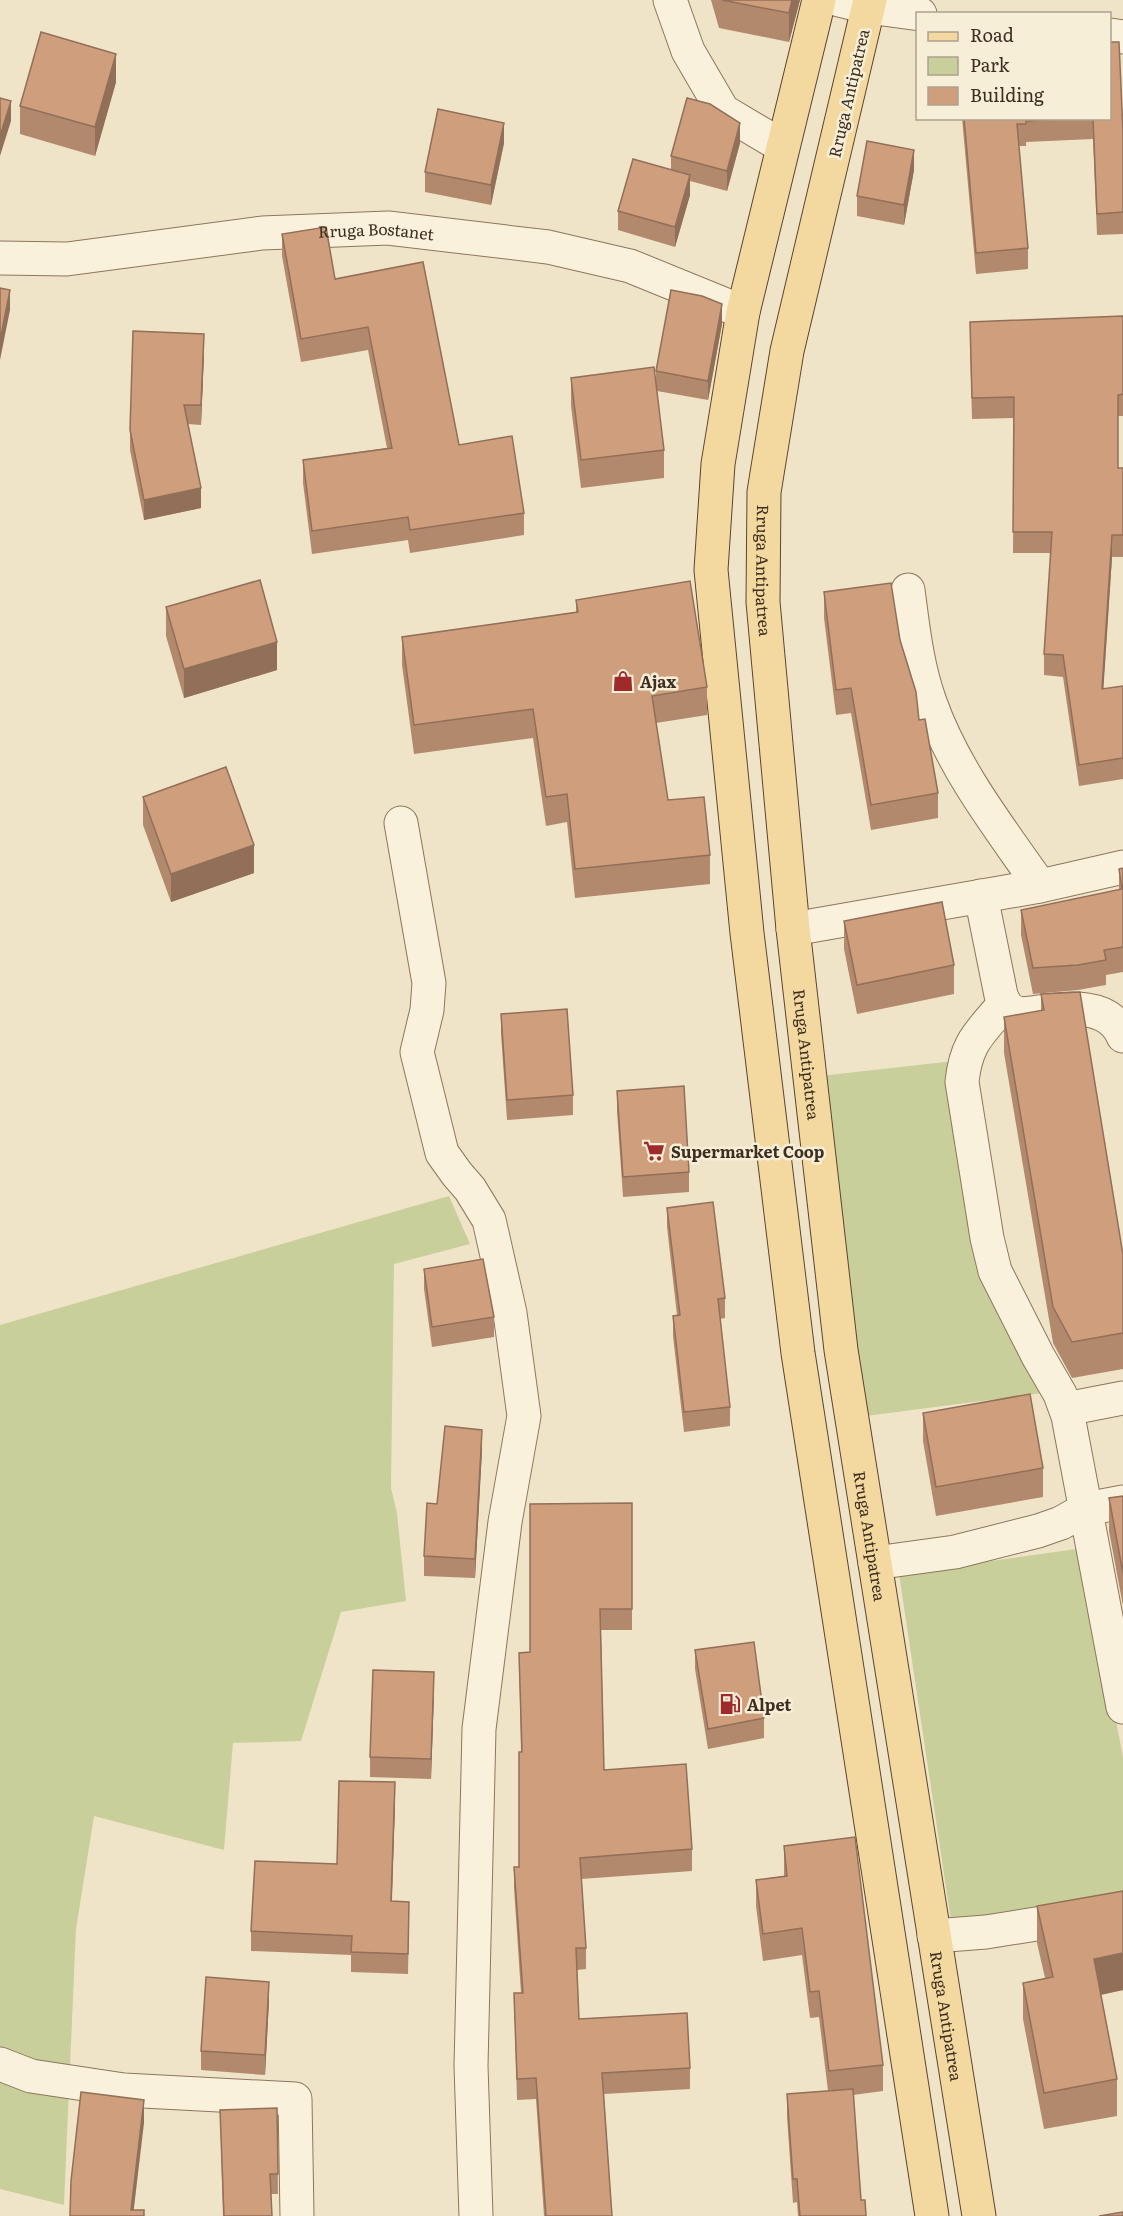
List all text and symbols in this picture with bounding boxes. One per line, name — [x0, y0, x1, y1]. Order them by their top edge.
legend — [916, 12, 1111, 120]
text: Road — [970, 21, 1014, 48]
street label: Rruga Antipatrea — [822, 26, 875, 160]
text: Park — [970, 51, 1011, 78]
text: Building — [970, 81, 1045, 108]
street label: Rruga Bostanet — [318, 216, 436, 245]
street label: Rruga Antipatrea — [751, 504, 778, 638]
shop icon: Ajax — [611, 669, 635, 693]
place label: Ajax — [640, 669, 677, 693]
street label: Rruga Antipatrea — [788, 987, 827, 1121]
supermarket icon: Supermarket Coop — [642, 1139, 666, 1163]
place label: Supermarket Coop — [671, 1139, 824, 1163]
street label: Rruga Antipatrea — [848, 1469, 893, 1603]
fuel station icon: Alpet — [718, 1692, 742, 1716]
place label: Alpet — [747, 1692, 791, 1716]
street label: Rruga Antipatrea — [925, 1949, 969, 2083]

